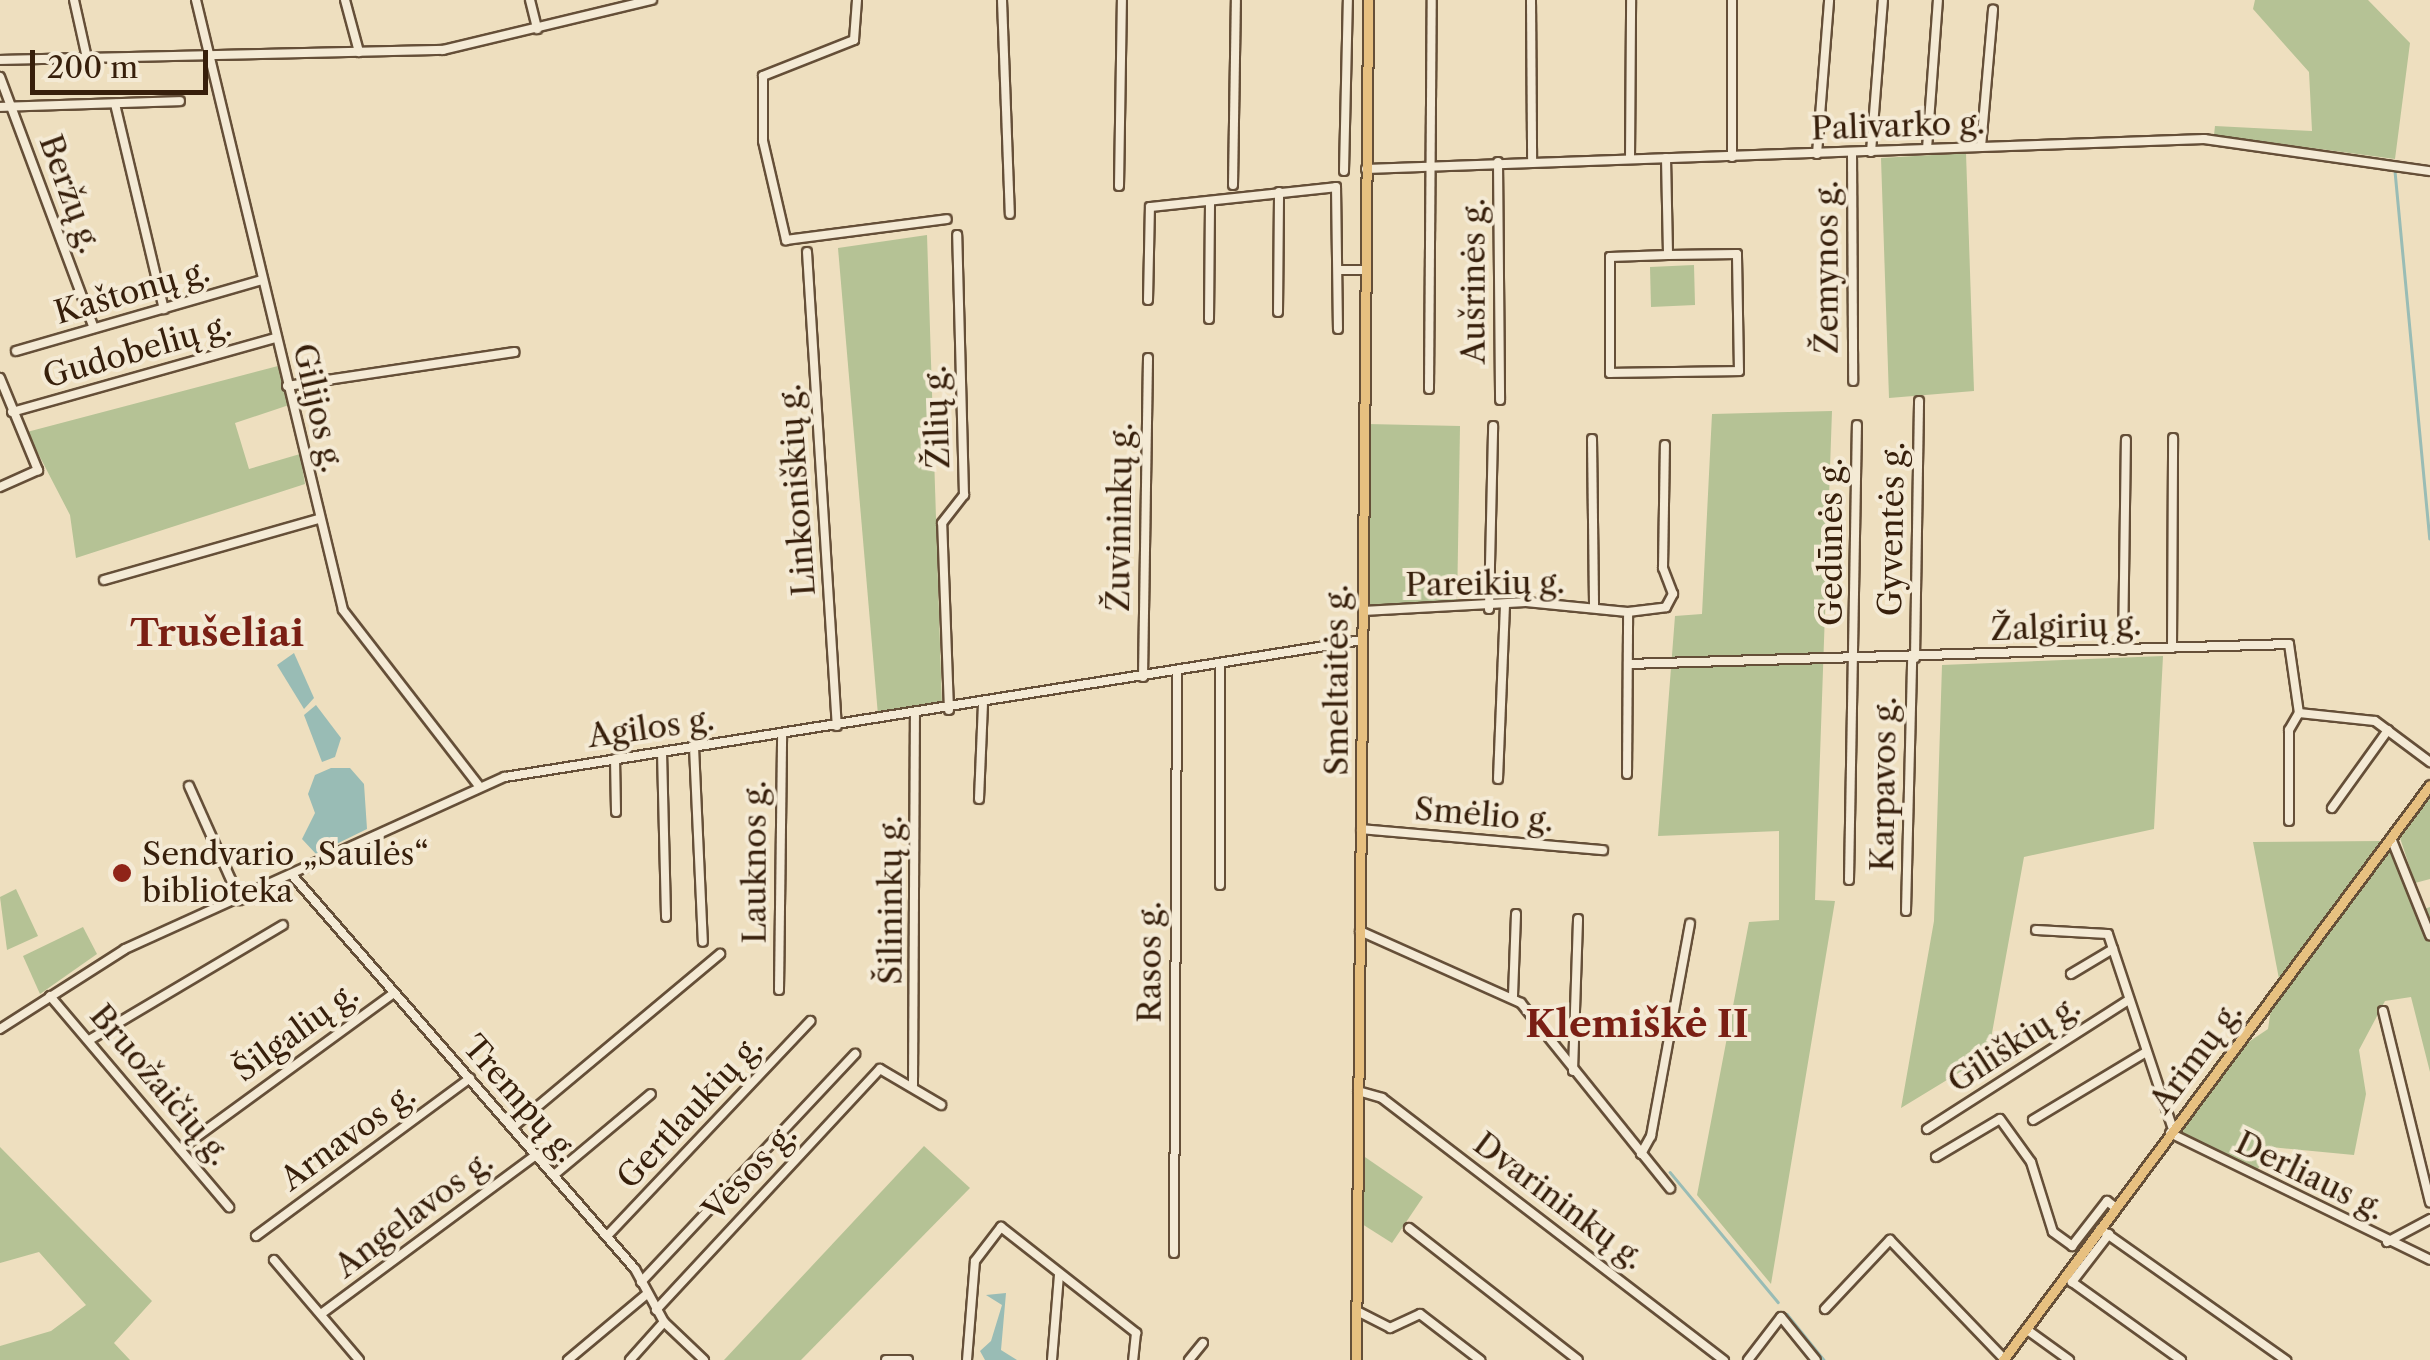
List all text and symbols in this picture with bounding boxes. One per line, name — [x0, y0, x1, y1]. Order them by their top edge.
scale bar — [35, 30, 212, 92]
text: 200 m — [47, 49, 138, 86]
street label: Palivarko g. — [1810, 104, 1986, 148]
street label: Beržų g. — [31, 130, 109, 258]
street label: Žemynos g. — [1808, 180, 1846, 354]
street label: Aušrinės g. — [1455, 198, 1493, 364]
street label: Kaštonų g. — [50, 252, 214, 332]
street label: Gudobelių g. — [38, 306, 236, 396]
street label: Gilijos g. — [285, 340, 351, 476]
street label: Žilių g. — [916, 365, 958, 469]
street label: Linkoniškių g. — [770, 383, 824, 597]
street label: Žuvininkų g. — [1099, 422, 1141, 612]
street label: Gyventės g. — [1871, 441, 1913, 617]
street label: Gedūnės g. — [1812, 458, 1850, 626]
street label: Pareikių g. — [1405, 563, 1565, 605]
street label: Smeltaitės g. — [1318, 584, 1356, 776]
street label: Žalgirių g. — [1990, 605, 2142, 649]
district label: Trušeliai — [130, 610, 304, 656]
street label: Karpavos g. — [1863, 696, 1905, 872]
street label: Agilos g. — [585, 700, 717, 756]
street label: Lauknos g. — [736, 780, 774, 944]
street label: Smėlio g. — [1413, 790, 1555, 840]
street label: Šilininkų g. — [872, 815, 910, 985]
place label: Sendvario „Saulės“ biblioteka — [142, 836, 429, 911]
marker: Sendvario „Saulės“ biblioteka — [111, 862, 133, 884]
street label: Rasos g. — [1131, 901, 1169, 1023]
street label: Šilgalių g. — [226, 974, 366, 1090]
street label: Giliškių g. — [1941, 987, 2087, 1101]
street label: Arimų g. — [2142, 994, 2250, 1120]
street label: Bruožaičių g. — [82, 997, 238, 1173]
district label: Klemiškė II — [1525, 1001, 1749, 1047]
street label: Gertlaukių g. — [609, 1027, 771, 1197]
street label: Trempų g. — [454, 1028, 586, 1170]
street label: Arnavos g. — [273, 1075, 423, 1199]
street label: Vėsos g. — [695, 1115, 805, 1229]
street label: Derliaus g. — [2229, 1123, 2391, 1229]
street label: Dvarininkų g. — [1466, 1124, 1652, 1278]
street label: Angelavos g. — [327, 1142, 501, 1286]

